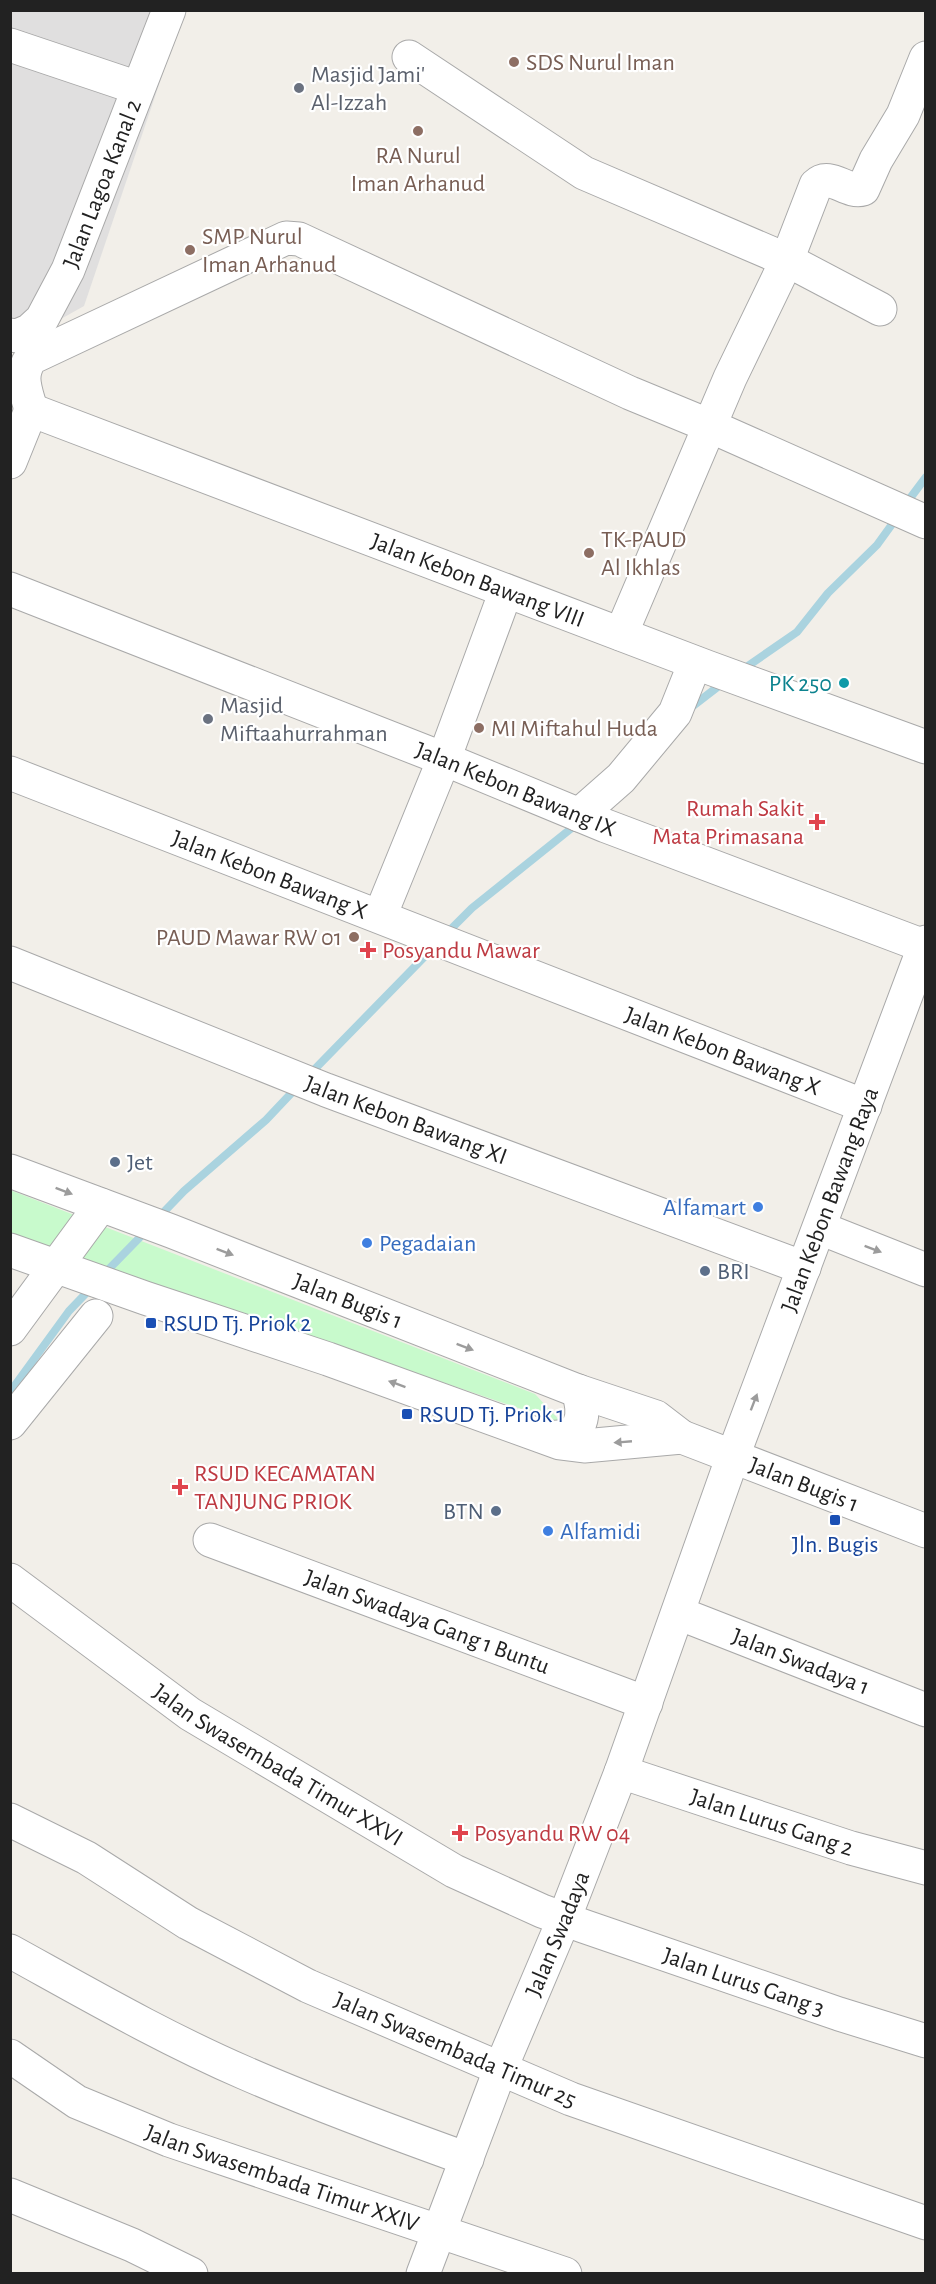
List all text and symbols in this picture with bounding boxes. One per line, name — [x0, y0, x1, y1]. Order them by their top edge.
place label: SDS Nurul Iman — [526, 51, 675, 75]
marker: SDS Nurul Iman — [507, 55, 521, 69]
place label: Masjid Jami' Al-Izzah — [311, 63, 425, 115]
marker: Masjid Jami' Al-Izzah — [292, 81, 306, 95]
street label: Jalan Lagoa Kanal 2 — [59, 96, 146, 272]
marker: RA Nurul Iman Arhanud — [411, 124, 425, 138]
place label: RA Nurul Iman Arhanud — [351, 144, 485, 196]
place label: SMP Nurul Iman Arhanud — [202, 225, 336, 277]
marker: SMP Nurul Iman Arhanud — [183, 243, 197, 257]
place label: TK-PAUD Al Ikhlas — [601, 528, 686, 580]
street label: Jalan Kebon Bawang VIII — [367, 529, 588, 632]
marker: TK-PAUD Al Ikhlas — [582, 546, 596, 560]
place label: PK 250 — [769, 672, 832, 696]
marker: PK 250 — [837, 676, 851, 690]
place label: Masjid Miftaahurrahman — [220, 694, 388, 746]
marker: Masjid Miftaahurrahman — [201, 712, 215, 726]
place label: MI Miftahul Huda — [491, 717, 658, 741]
marker: MI Miftahul Huda — [472, 721, 486, 735]
street label: Jalan Kebon Bawang IX — [412, 738, 619, 842]
place label: Rumah Sakit Mata Primasana — [652, 797, 804, 849]
marker: Rumah Sakit Mata Primasana — [808, 813, 826, 831]
street label: Jalan Kebon Bawang X — [168, 826, 371, 924]
place label: PAUD Mawar RW 01 — [156, 926, 342, 950]
marker: PAUD Mawar RW 01 — [347, 930, 361, 944]
place label: Posyandu Mawar — [382, 939, 540, 963]
marker: Posyandu Mawar — [359, 941, 377, 959]
street label: Jalan Kebon Bawang X — [621, 1003, 824, 1100]
street label: Jalan Kebon Bawang XI — [301, 1072, 510, 1169]
street label: Jalan Kebon Bawang Raya — [777, 1084, 883, 1315]
place label: Jet — [127, 1151, 153, 1175]
marker: Jet — [108, 1155, 122, 1169]
one-way arrow — [55, 1187, 73, 1196]
place label: Alfamart — [663, 1196, 746, 1220]
marker: Alfamart — [751, 1200, 765, 1214]
place label: Pegadaian — [379, 1232, 476, 1256]
marker: Pegadaian — [360, 1236, 374, 1250]
one-way arrow — [864, 1245, 882, 1254]
one-way arrow — [216, 1248, 234, 1257]
place label: BRI — [717, 1260, 750, 1284]
marker: BRI — [698, 1264, 712, 1278]
street label: Jalan Bugis 1 — [290, 1269, 406, 1334]
place label: RSUD Tj. Priok 2 — [163, 1312, 311, 1336]
marker: RSUD Tj. Priok 2 — [144, 1316, 158, 1330]
one-way arrow — [456, 1342, 474, 1352]
one-way arrow — [388, 1378, 406, 1388]
one-way arrow — [749, 1393, 759, 1411]
place label: RSUD Tj. Priok 1 — [419, 1403, 564, 1427]
marker: RSUD Tj. Priok 1 — [400, 1407, 414, 1421]
one-way arrow — [614, 1437, 633, 1447]
street label: Jalan Bugis 1 — [746, 1453, 862, 1517]
place label: RSUD KECAMATAN TANJUNG PRIOK — [194, 1462, 376, 1514]
marker: RSUD KECAMATAN TANJUNG PRIOK — [171, 1478, 189, 1496]
place label: BTN — [443, 1500, 484, 1524]
marker: BTN — [489, 1504, 503, 1518]
marker: Jln. Bugis — [828, 1513, 842, 1527]
place label: Alfamidi — [560, 1520, 641, 1544]
marker: Alfamidi — [541, 1524, 555, 1538]
place label: Jln. Bugis — [792, 1533, 878, 1557]
street label: Jalan Swadaya Gang 1 Buntu — [301, 1565, 553, 1679]
street label: Jalan Swadaya 1 — [729, 1624, 873, 1700]
street label: Jalan Swasembada Timur XXVI — [148, 1680, 407, 1851]
street label: Jalan Lurus Gang 2 — [687, 1785, 856, 1861]
place label: Posyandu RW 04 — [474, 1822, 630, 1846]
marker: Posyandu RW 04 — [451, 1824, 469, 1842]
street label: Jalan Swadaya — [522, 1868, 594, 2000]
street label: Jalan Lurus Gang 3 — [660, 1943, 827, 2021]
street label: Jalan Swasembada Timur 25 — [331, 1988, 579, 2113]
street label: Jalan Swasembada Timur XXIV — [141, 2120, 422, 2237]

